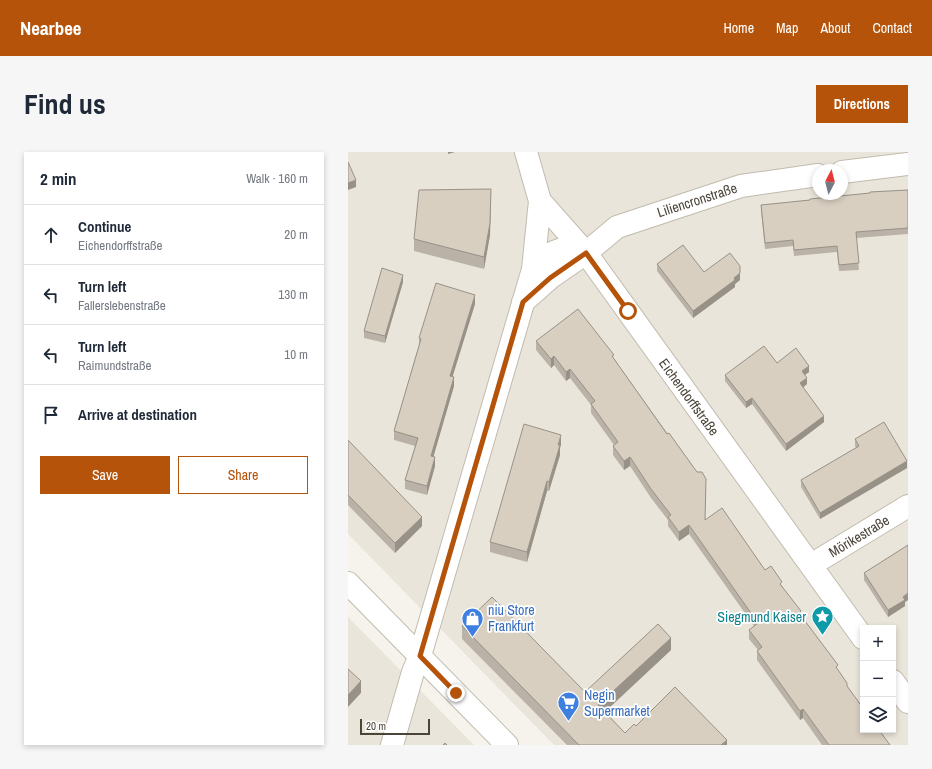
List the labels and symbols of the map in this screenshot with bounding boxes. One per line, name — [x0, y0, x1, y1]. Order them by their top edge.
north arrow — [812, 164, 848, 200]
street label: Liliencronstraße — [655, 179, 739, 221]
route start — [619, 302, 637, 320]
street label: Eichendorffstraße — [655, 355, 723, 439]
street label: Mörikestraße — [825, 511, 893, 561]
place label: niu Store Frankfurt — [488, 601, 535, 635]
place icon: Siegmund Kaiser — [809, 604, 835, 637]
shop icon: niu Store Frankfurt — [460, 605, 486, 638]
place label: Siegmund Kaiser — [717, 608, 806, 626]
route end — [447, 684, 465, 702]
place label: Negin Supermarket — [584, 686, 650, 720]
supermarket icon: Negin Supermarket — [556, 690, 582, 723]
scale bar — [360, 717, 430, 736]

